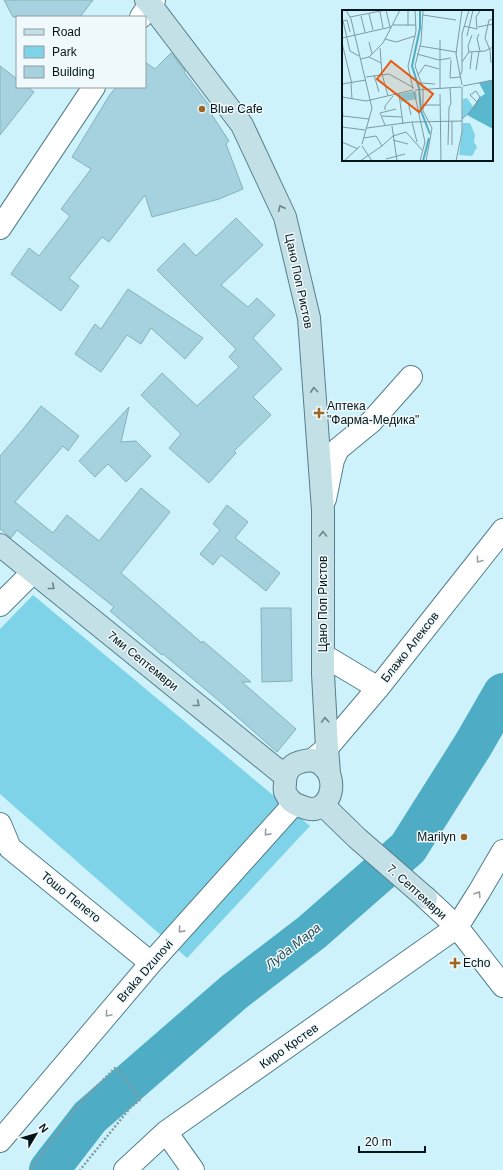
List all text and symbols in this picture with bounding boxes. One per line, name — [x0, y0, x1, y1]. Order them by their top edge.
inset map — [342, 10, 493, 161]
legend — [16, 16, 146, 88]
text: Road — [52, 25, 81, 39]
text: Park — [52, 45, 78, 59]
text: Building — [52, 65, 95, 79]
place label: Blue Cafe — [210, 102, 263, 116]
marker: Blue Cafe — [197, 104, 207, 114]
one-way arrow — [278, 205, 286, 213]
street label: Цано Поп Ристов — [282, 232, 316, 330]
one-way arrow — [310, 387, 319, 393]
place label: Аптека "Фарма-Медика" — [327, 399, 419, 427]
marker: Аптека "Фарма-Медика" — [314, 408, 324, 418]
one-way arrow — [319, 531, 327, 537]
street label: Цано Поп Ристов — [316, 556, 330, 652]
one-way arrow — [477, 556, 484, 563]
one-way arrow — [47, 583, 55, 590]
street label: Блажо Алексов — [378, 609, 442, 685]
street label: 7ми Септември — [105, 628, 181, 694]
one-way arrow — [192, 700, 199, 707]
one-way arrow — [321, 717, 330, 723]
one-way arrow — [265, 828, 272, 836]
place label: Marilyn — [417, 830, 456, 844]
marker: Marilyn — [459, 832, 469, 842]
street label: 7. Септември — [384, 862, 450, 922]
street label: Тошо Пепето — [38, 869, 104, 926]
one-way arrow — [473, 891, 481, 898]
water label: Луда Мара — [262, 920, 324, 973]
one-way arrow — [178, 925, 185, 933]
street label: Braka Dzunovi — [114, 937, 176, 1005]
place label: Echo — [463, 956, 491, 970]
marker: Echo — [450, 958, 460, 968]
one-way arrow — [105, 1009, 112, 1016]
street label: Киро Крстев — [257, 1021, 321, 1071]
north arrow — [16, 1114, 56, 1154]
text: N — [37, 1121, 51, 1135]
scale bar — [359, 1128, 425, 1154]
text: 20 m — [365, 1135, 392, 1149]

